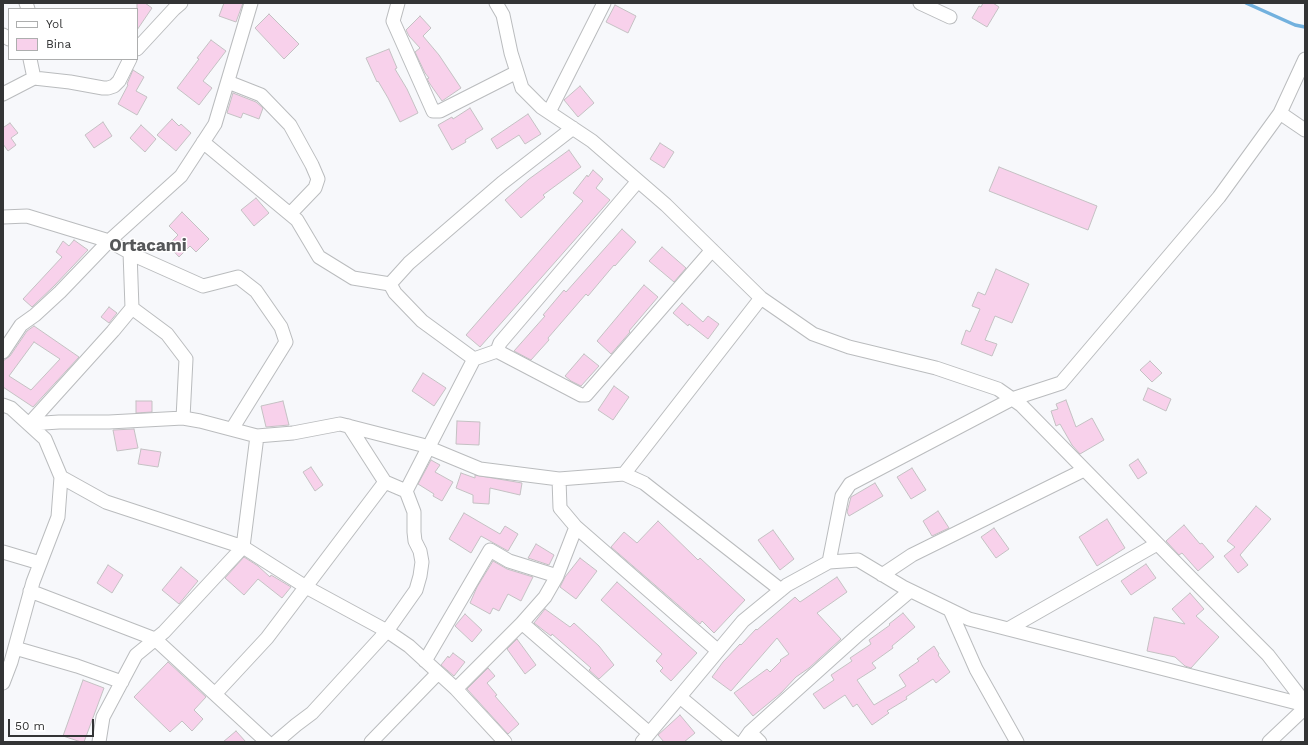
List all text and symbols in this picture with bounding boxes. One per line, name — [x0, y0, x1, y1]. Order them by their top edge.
legend — [8, 8, 138, 60]
text: Yol — [46, 17, 63, 31]
text: Bina — [46, 37, 71, 51]
district label: Ortacami — [109, 236, 187, 256]
scale bar — [10, 711, 96, 737]
text: 50 m — [15, 719, 45, 733]

